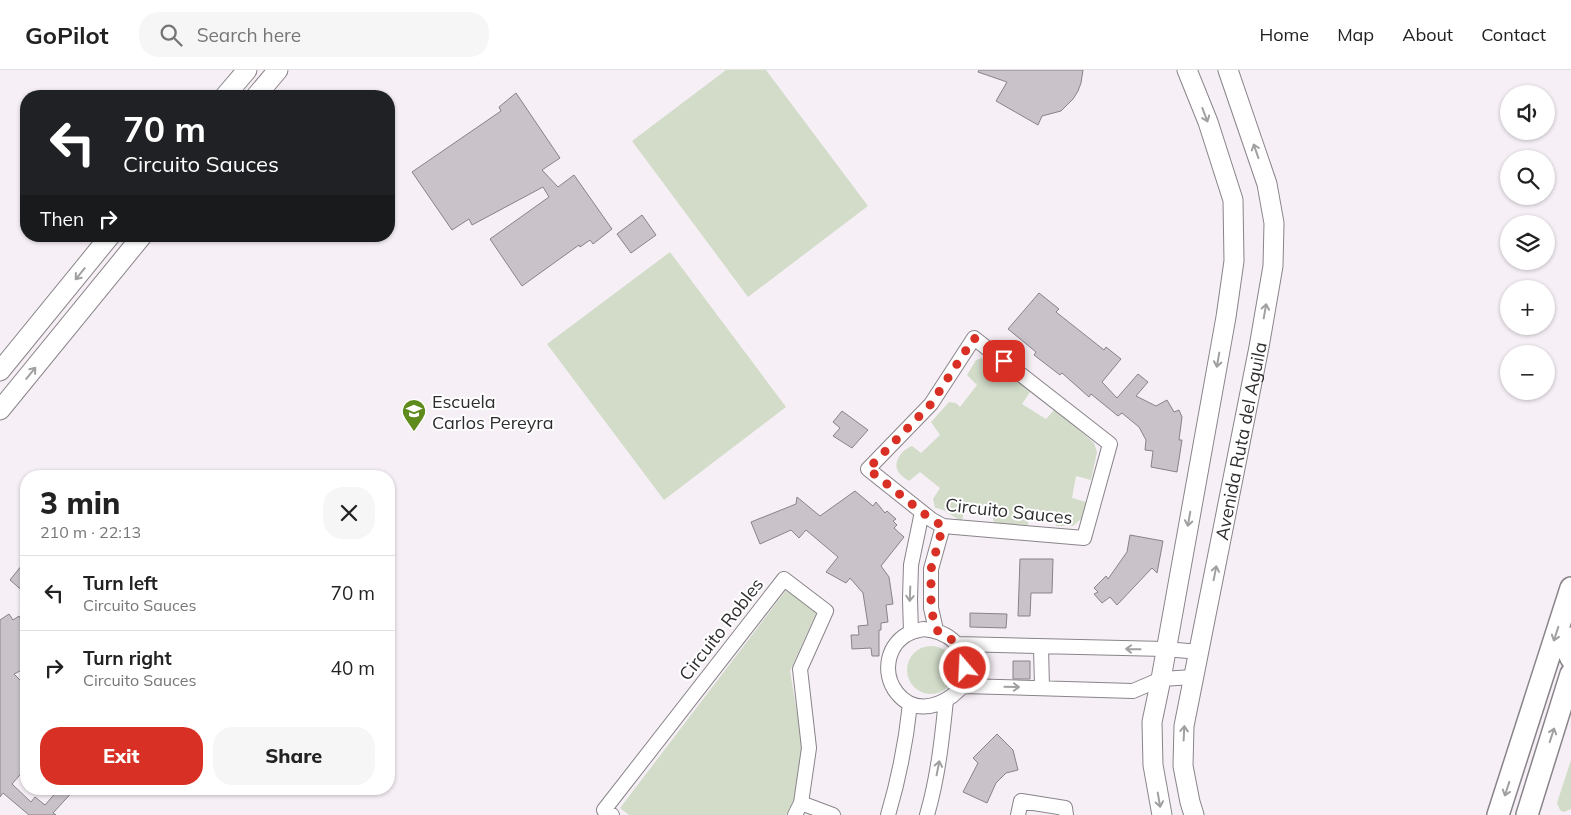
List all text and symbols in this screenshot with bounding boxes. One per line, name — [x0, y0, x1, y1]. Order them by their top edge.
search box — [139, 12, 489, 57]
text: GoPilot — [25, 20, 109, 50]
icon: search — [157, 21, 185, 49]
text: Search here — [197, 23, 301, 47]
text: Home — [1259, 23, 1309, 46]
text: Map — [1337, 23, 1374, 46]
text: About — [1402, 23, 1453, 46]
text: Contact — [1481, 23, 1546, 46]
map controls — [1500, 85, 1555, 400]
button: sound — [1500, 85, 1555, 140]
text: 70 m — [123, 107, 206, 151]
one-way arrow — [1201, 107, 1210, 122]
icon: left — [40, 110, 105, 175]
one-way arrow — [1251, 144, 1260, 160]
text: Circuito Sauces — [123, 150, 279, 178]
button: search — [1500, 150, 1555, 205]
icon: right — [94, 205, 122, 233]
text: Then — [40, 207, 84, 231]
button: layers — [1500, 215, 1555, 270]
one-way arrow — [74, 267, 85, 280]
button: + — [1500, 280, 1555, 335]
one-way arrow — [1261, 303, 1271, 319]
pin — [983, 340, 1025, 382]
street label: Avenida Ruta del Aguila — [1210, 340, 1271, 542]
button: − — [1500, 345, 1555, 400]
icon: arrive — [990, 347, 1018, 375]
one-way arrow — [1212, 351, 1222, 367]
one-way arrow — [25, 366, 36, 379]
place label: Escuela Carlos Pereyra — [432, 390, 554, 434]
school or university icon: Escuela Carlos Pereyra — [401, 398, 427, 432]
text: 3 min — [40, 484, 120, 522]
button: close — [323, 487, 375, 539]
street label: Circuito Sauces — [944, 493, 1074, 529]
one-way arrow — [1183, 511, 1193, 527]
text: 210 m · 22:13 — [40, 522, 141, 542]
one-way arrow — [1211, 566, 1220, 582]
text: Turn left — [83, 571, 158, 595]
street label: Circuito Robles — [674, 573, 768, 685]
icon: left — [40, 579, 68, 607]
text: 70 m — [331, 581, 375, 605]
one-way arrow — [906, 586, 915, 602]
text: Circuito Sauces — [83, 595, 196, 615]
one-way arrow — [1551, 626, 1561, 642]
position arrow — [938, 641, 990, 693]
one-way arrow — [1126, 644, 1142, 654]
text: Turn right — [83, 646, 172, 670]
icon: right — [40, 654, 68, 682]
text: 40 m — [331, 656, 375, 680]
text: Circuito Sauces — [83, 670, 196, 690]
one-way arrow — [1003, 682, 1019, 691]
one-way arrow — [1179, 725, 1189, 741]
button: Exit — [40, 727, 203, 785]
button: Share — [213, 727, 375, 785]
one-way arrow — [1548, 728, 1557, 744]
one-way arrow — [933, 760, 943, 776]
one-way arrow — [1501, 781, 1511, 797]
one-way arrow — [1155, 792, 1165, 808]

